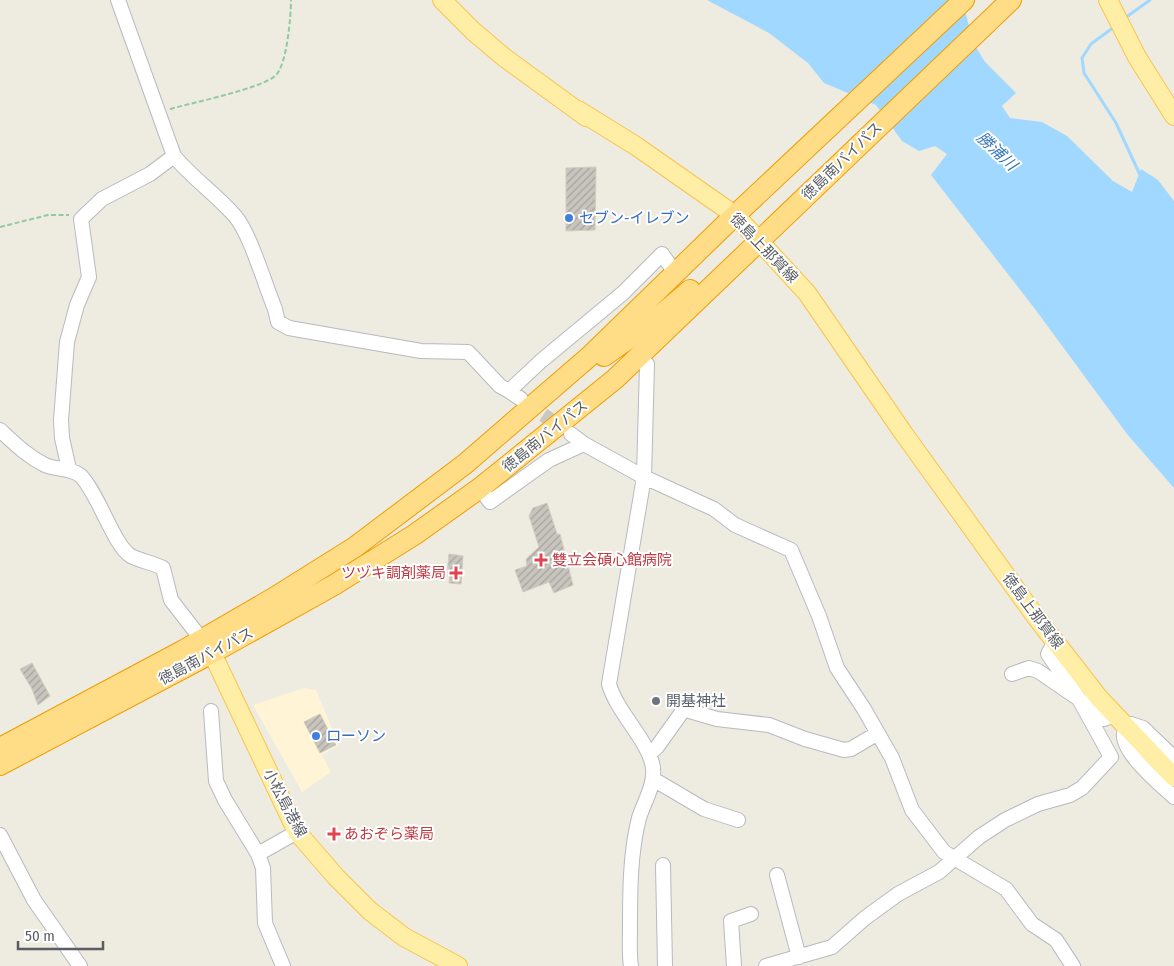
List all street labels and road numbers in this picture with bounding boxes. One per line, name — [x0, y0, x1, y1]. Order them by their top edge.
street label: 徳島南バイパス — [798, 118, 886, 204]
street label: 徳島上那賀線 — [726, 209, 802, 287]
street label: 徳島南バイパス — [499, 396, 591, 476]
street label: 徳島上那賀線 — [999, 570, 1067, 652]
street label: 徳島南バイパス — [156, 623, 256, 689]
street label: 小松島港線 — [259, 766, 311, 840]

